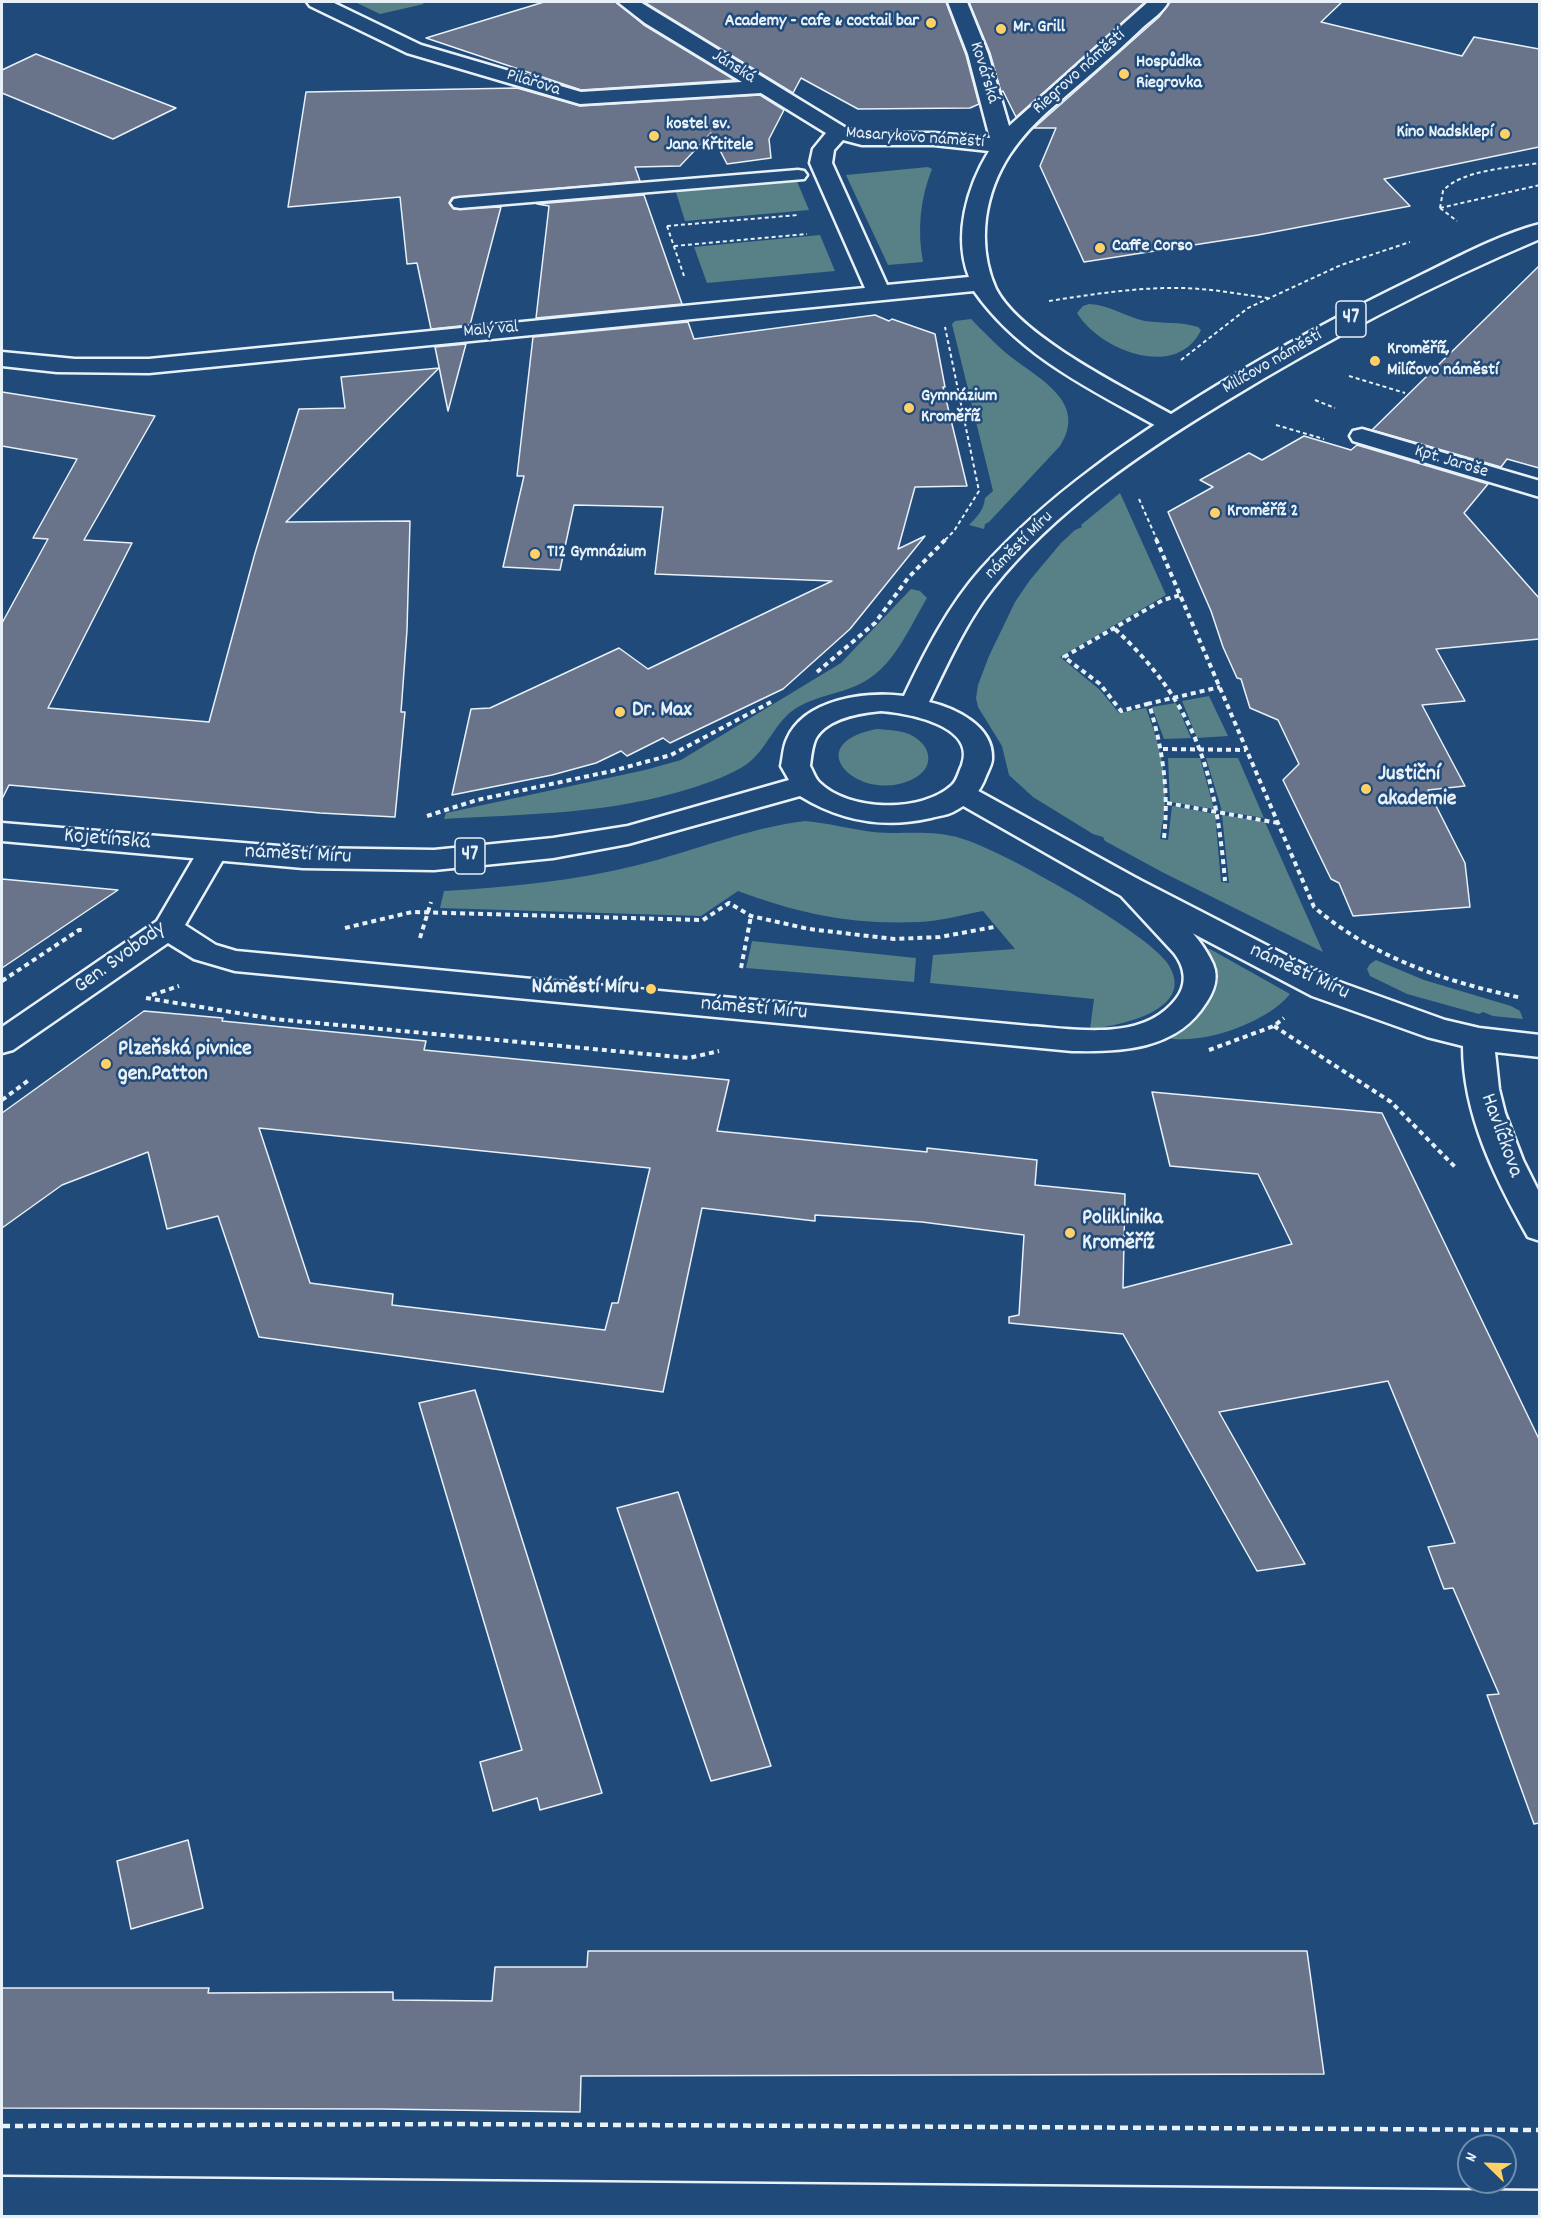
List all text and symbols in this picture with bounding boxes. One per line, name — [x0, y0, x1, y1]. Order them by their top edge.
place label: Academy - cafe & coctail bar — [725, 12, 919, 34]
marker: Academy - cafe & coctail bar — [924, 16, 938, 30]
place label: Mr. Grill — [1013, 18, 1065, 40]
marker: Mr. Grill — [994, 22, 1008, 36]
street label: Riegrovo náměstí — [1029, 26, 1131, 120]
street label: Kovářská — [963, 40, 1003, 106]
street label: Jánská — [707, 46, 759, 90]
place label: Hospůdka Riegrovka — [1136, 53, 1202, 96]
street label: Pilařova — [504, 66, 562, 102]
marker: Hospůdka Riegrovka — [1117, 67, 1131, 81]
place label: kostel sv. Jana Křtitele — [666, 115, 754, 158]
street label: Masarykovo náměstí — [845, 123, 985, 155]
place label: Kino Nadsklepí — [1396, 123, 1493, 145]
marker: Kino Nadsklepí — [1498, 127, 1512, 141]
marker: kostel sv. Jana Křtitele — [647, 129, 661, 143]
place label: Caffe Corso — [1112, 237, 1193, 259]
marker: Caffe Corso — [1093, 241, 1107, 255]
road number: 47 — [1336, 301, 1366, 337]
street label: Malý val — [463, 318, 519, 344]
street label: Milíčovo náměstí — [1219, 326, 1327, 400]
place label: Kroměříž, Milíčovo náměstí — [1387, 340, 1498, 382]
marker: Kroměříž, Milíčovo náměstí — [1368, 354, 1382, 368]
place label: Gymnázium Kroměříž — [921, 387, 997, 430]
marker: Gymnázium Kroměříž — [902, 401, 916, 415]
street label: Kpt. Jaroše — [1412, 442, 1490, 484]
place label: Kroměříž 2 — [1227, 502, 1298, 524]
marker: Kroměříž 2 — [1208, 506, 1222, 520]
street label: náměstí Míru — [981, 507, 1059, 585]
place label: T12 Gymnázium — [547, 543, 646, 565]
marker: T12 Gymnázium — [528, 547, 542, 561]
place label: Dr. Max — [632, 699, 692, 725]
marker: Dr. Max — [613, 705, 627, 719]
place label: Justiční akademie — [1378, 763, 1456, 814]
marker: Justiční akademie — [1359, 782, 1373, 796]
street label: Kojetínská — [63, 824, 151, 858]
road number: 47 — [455, 838, 485, 874]
street label: náměstí Míru — [244, 840, 352, 872]
street label: Gen. Svobody — [70, 917, 172, 1001]
street label: náměstí Míru — [1245, 938, 1353, 1008]
place label: Náměstí Míru — [532, 976, 639, 1002]
marker: Náměstí Míru — [644, 982, 658, 996]
street label: náměstí Míru — [700, 992, 808, 1028]
place label: Plzeňská pivnice gen.Patton — [118, 1038, 252, 1090]
marker: Plzeňská pivnice gen.Patton — [99, 1057, 113, 1071]
street label: Havlíčkova — [1473, 1091, 1527, 1181]
place label: Poliklinika Kroměříž — [1082, 1207, 1163, 1258]
marker: Poliklinika Kroměříž — [1063, 1226, 1077, 1240]
north arrow — [1457, 2134, 1517, 2194]
text: N — [1460, 2149, 1484, 2166]

